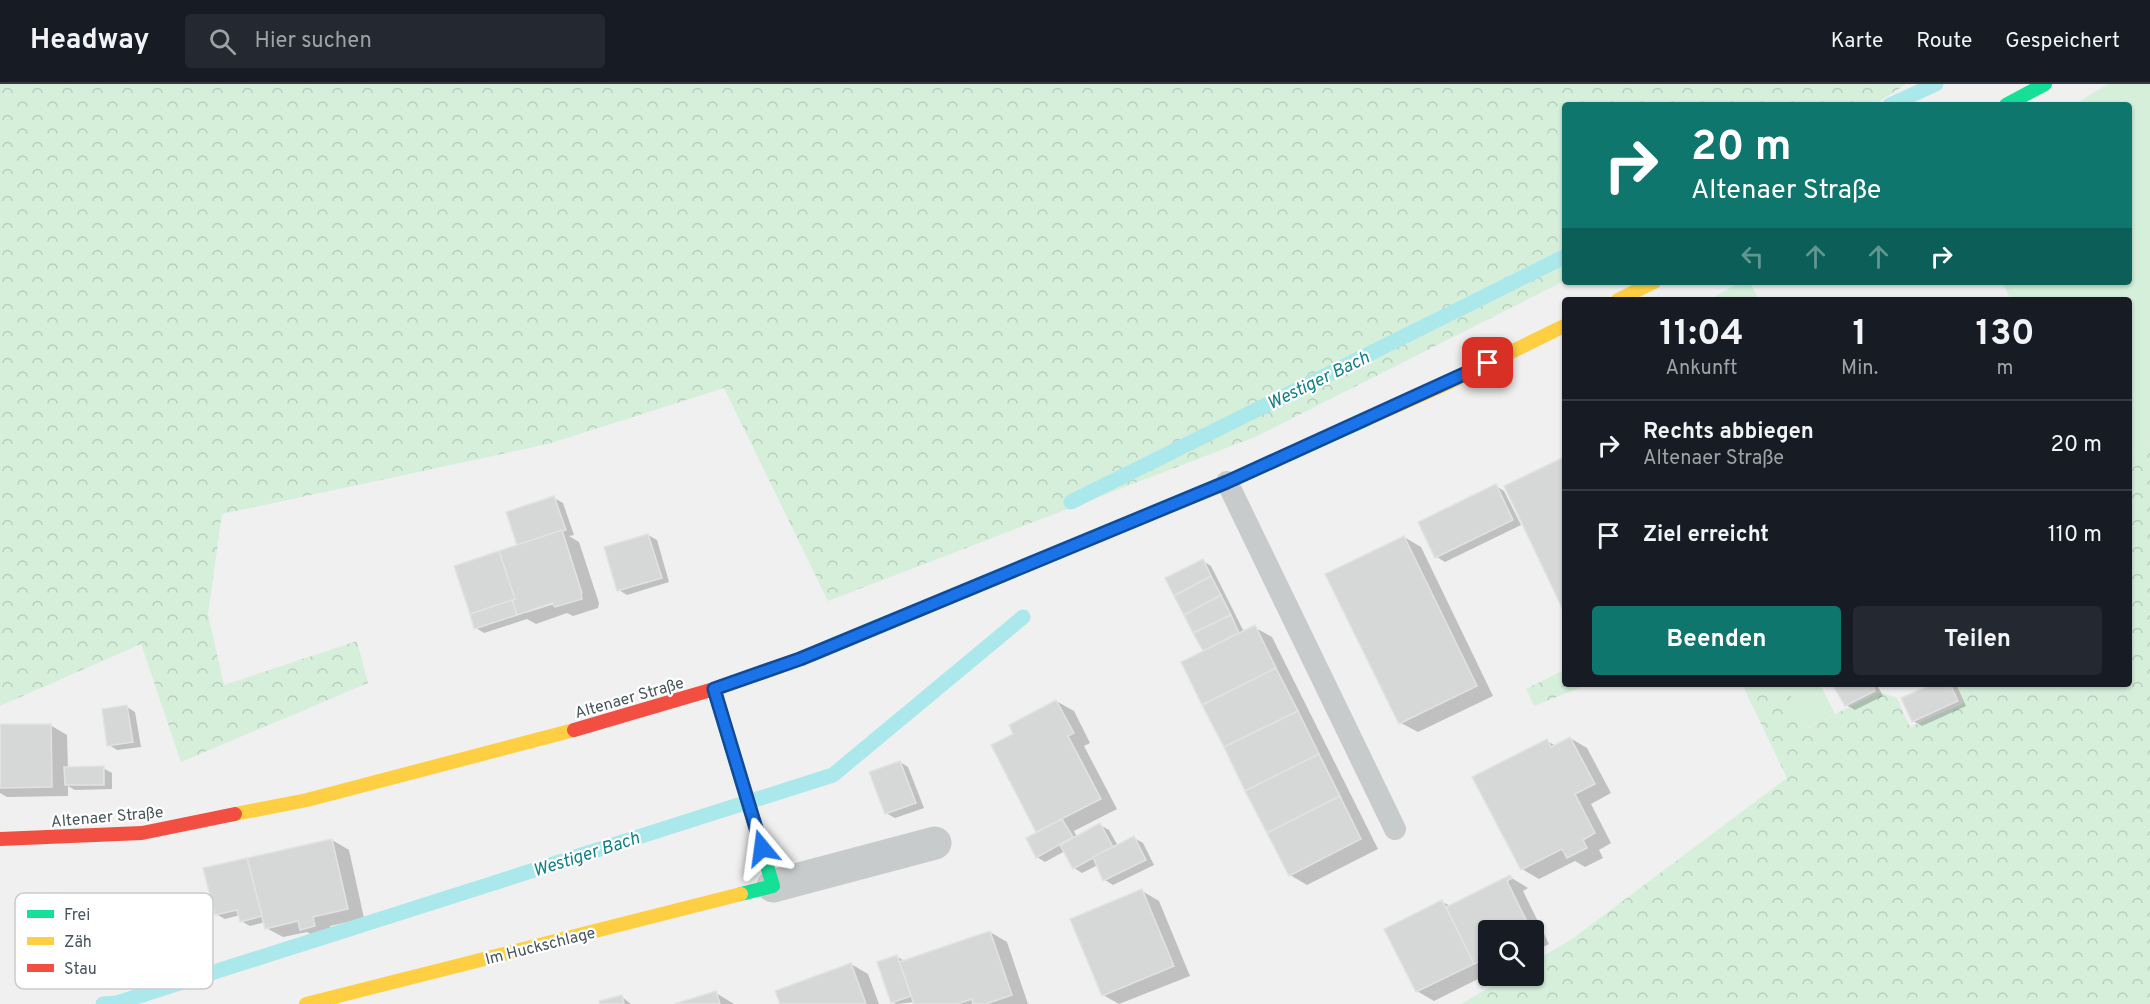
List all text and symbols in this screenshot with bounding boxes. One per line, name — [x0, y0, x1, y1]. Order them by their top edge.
search box — [185, 14, 605, 68]
text: Headway — [30, 23, 149, 59]
icon: search — [206, 25, 239, 58]
text: Hier suchen — [254, 28, 372, 55]
text: Karte — [1831, 28, 1883, 55]
text: Route — [1916, 28, 1972, 55]
text: Gespeichert — [2005, 28, 2120, 55]
text: 20 m — [1691, 122, 1792, 175]
icon: right — [1592, 126, 1670, 204]
text: Altenaer Straße — [1691, 174, 1881, 208]
icon: left — [1736, 240, 1769, 273]
icon: ahead — [1799, 240, 1832, 273]
icon: ahead — [1862, 240, 1895, 273]
icon: right — [1925, 240, 1958, 273]
text: 11:04 — [1659, 312, 1744, 358]
text: 1 — [1852, 312, 1867, 358]
text: 130 — [1976, 312, 2035, 358]
pin — [1462, 337, 1513, 388]
icon: arrive — [1471, 346, 1504, 379]
water label: Westiger Bach — [1264, 347, 1374, 416]
text: Ankunft — [1665, 356, 1738, 382]
text: Min. — [1841, 356, 1878, 382]
text: m — [1997, 356, 2014, 382]
text: Rechts abbiegen — [1643, 419, 1814, 446]
icon: right — [1592, 429, 1625, 462]
text: 20 m — [2051, 432, 2102, 459]
text: Altenaer Straße — [1643, 446, 1784, 472]
icon: arrive — [1592, 519, 1625, 552]
text: Ziel erreicht — [1643, 522, 1769, 549]
text: 110 m — [2048, 522, 2102, 549]
button: Beenden — [1592, 606, 1841, 675]
button: Teilen — [1853, 606, 2102, 675]
street label: Altenaer Straße — [573, 674, 687, 724]
street label: Altenaer Straße — [50, 803, 164, 833]
position arrow — [730, 816, 794, 880]
water label: Westiger Bach — [530, 827, 643, 883]
legend — [15, 893, 213, 989]
text: Frei — [64, 906, 90, 926]
map controls — [1478, 920, 1544, 986]
button: search — [1478, 920, 1544, 986]
street label: Im Huckschlage — [483, 924, 598, 970]
text: Zäh — [64, 933, 92, 953]
text: Stau — [64, 960, 97, 980]

